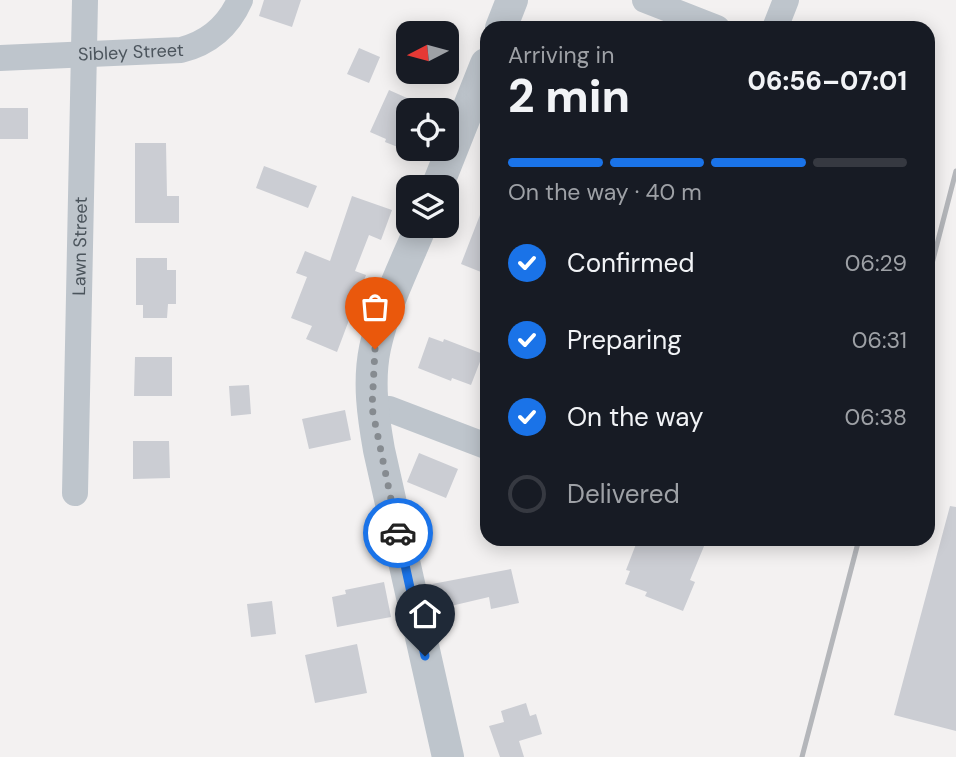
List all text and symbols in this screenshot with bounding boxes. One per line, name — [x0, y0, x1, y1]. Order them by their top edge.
north arrow — [396, 21, 458, 84]
map controls — [396, 21, 459, 238]
street label: Sibley Street — [77, 38, 184, 67]
text: Arriving in — [508, 40, 614, 70]
text: 06:56–07:01 — [748, 64, 907, 98]
text: 2 min — [508, 66, 630, 126]
button: locate — [396, 98, 459, 161]
button: layers — [396, 175, 459, 238]
text: On the way · 40 m — [508, 177, 702, 207]
street label: Lawn Street — [67, 196, 93, 296]
icon: check — [508, 244, 546, 282]
text: Confirmed — [567, 246, 694, 280]
text: 06:29 — [845, 248, 907, 278]
pin — [345, 277, 405, 349]
icon: bag — [356, 288, 394, 326]
icon: check — [508, 321, 546, 359]
text: Preparing — [567, 323, 682, 357]
text: 06:31 — [852, 325, 907, 355]
icon: check — [508, 398, 546, 436]
text: On the way — [567, 400, 703, 434]
text: 06:38 — [845, 402, 907, 432]
text: Delivered — [567, 477, 680, 511]
courier — [363, 498, 433, 568]
icon: car — [379, 514, 417, 552]
pin — [395, 584, 455, 656]
icon: home — [406, 595, 444, 633]

